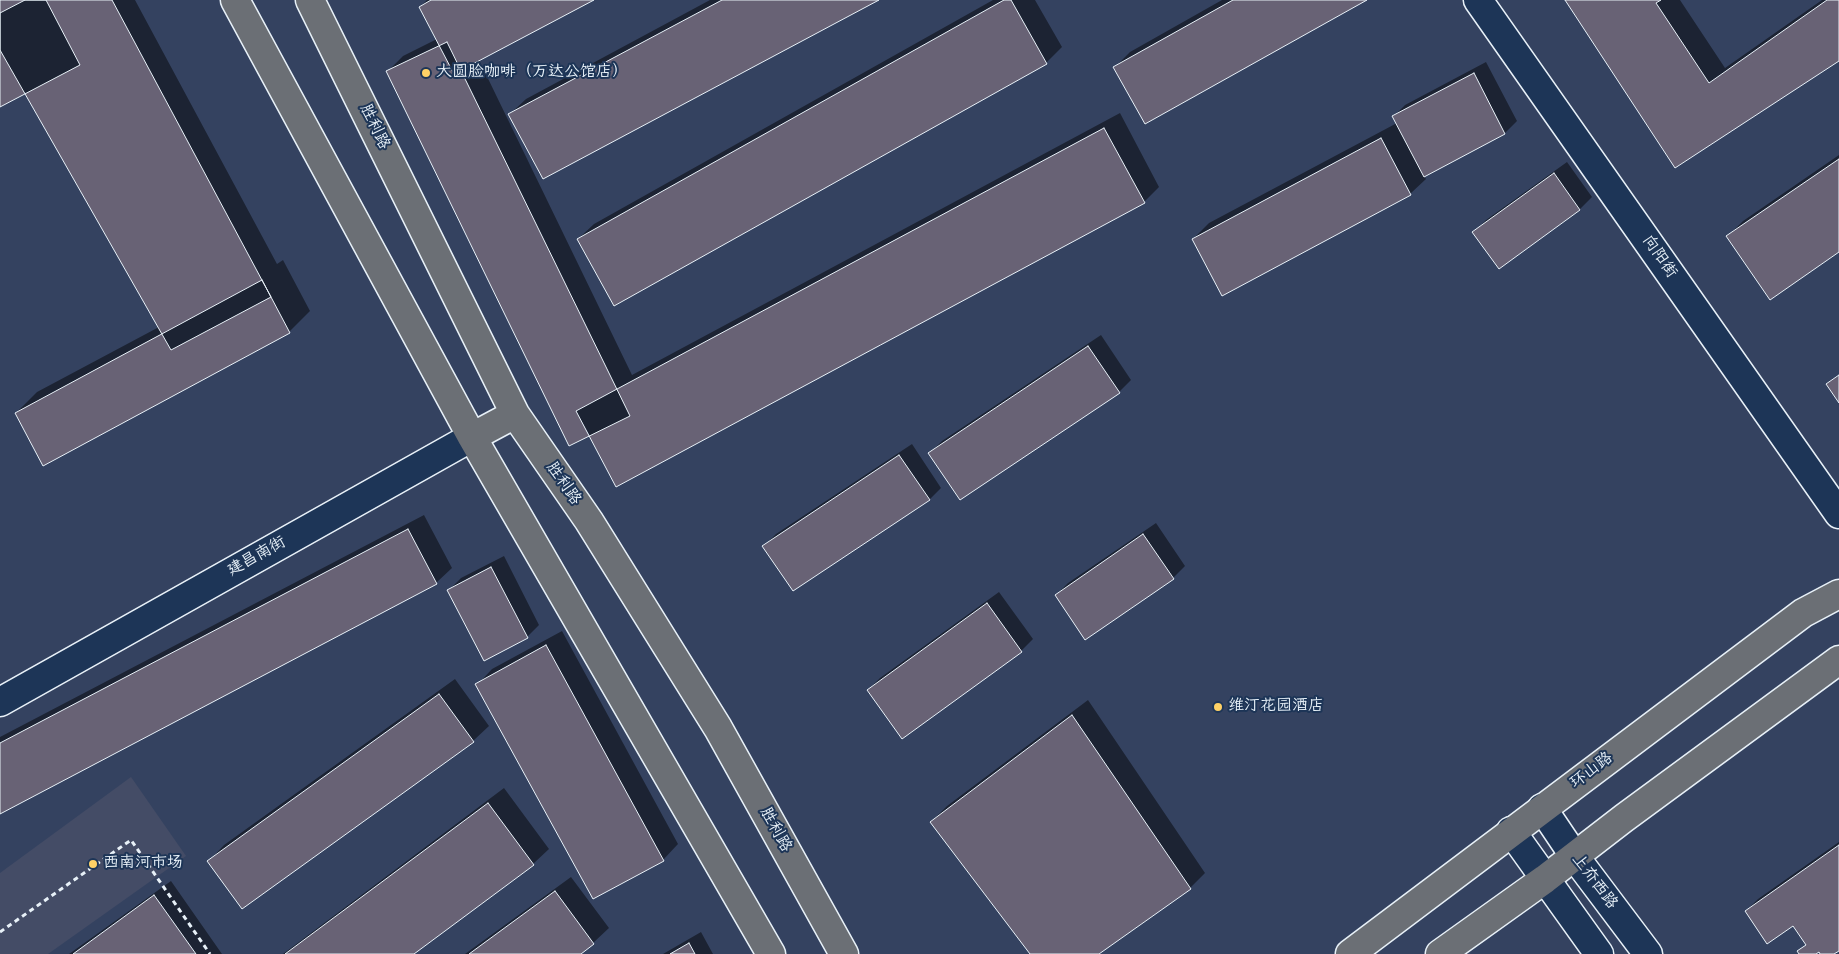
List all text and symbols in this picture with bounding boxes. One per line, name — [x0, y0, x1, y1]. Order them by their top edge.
place label: 大圆脸咖啡（万达公馆店） — [436, 63, 628, 83]
marker: 大圆脸咖啡（万达公馆店） — [420, 67, 432, 79]
street label: 胜利路 — [355, 101, 393, 153]
street label: 向阳街 — [1637, 232, 1681, 282]
street label: 胜利路 — [541, 459, 585, 509]
street label: 建昌南街 — [224, 533, 290, 581]
place label: 维汀花园酒店 — [1228, 697, 1324, 717]
marker: 维汀花园酒店 — [1212, 701, 1224, 713]
street label: 环山路 — [1567, 749, 1617, 793]
street label: 胜利路 — [755, 804, 795, 856]
street label: 上夼西路 — [1567, 851, 1621, 913]
place label: 西南河市场 — [103, 854, 183, 874]
marker: 西南河市场 — [87, 858, 99, 870]

